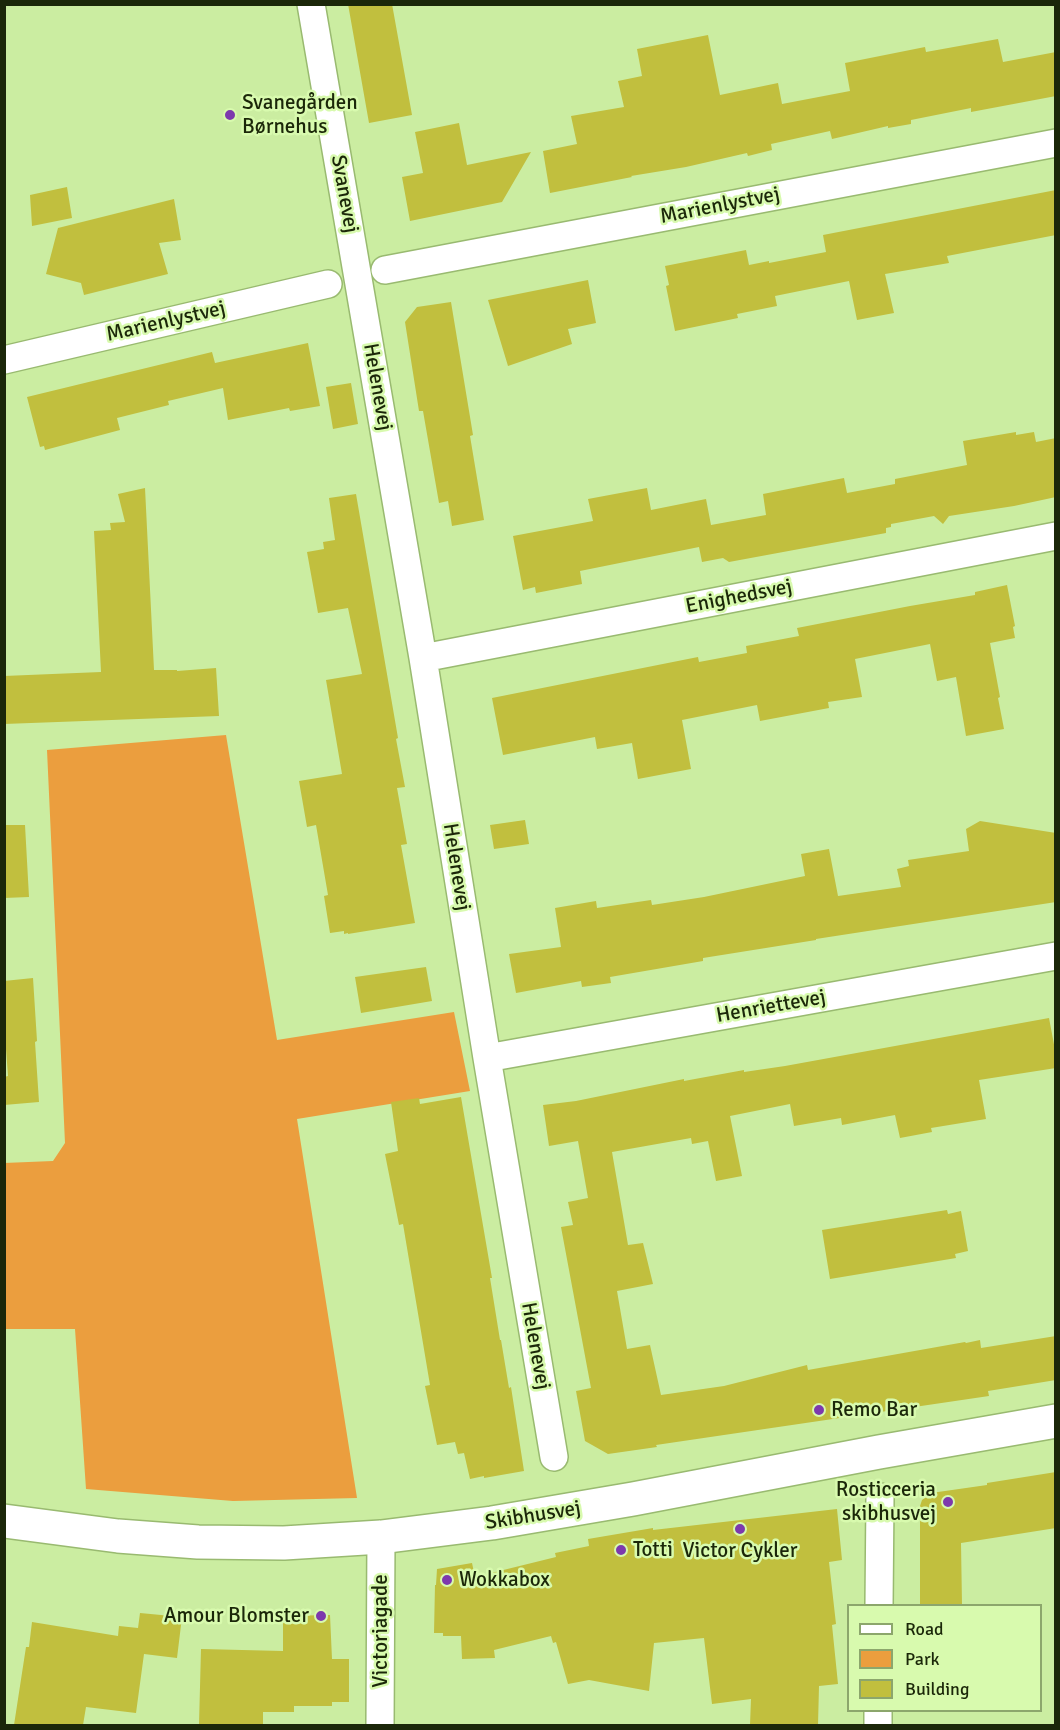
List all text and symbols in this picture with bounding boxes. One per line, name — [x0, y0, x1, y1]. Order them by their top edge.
place label: Svanegården Børnehus — [242, 90, 358, 140]
marker: Svanegården Børnehus — [223, 108, 237, 122]
street label: Svanevej — [325, 153, 363, 235]
street label: Marienlystvej — [658, 182, 782, 230]
street label: Marienlystvej — [104, 296, 228, 348]
street label: Helenevej — [357, 341, 397, 433]
street label: Enighedsvej — [684, 574, 794, 620]
street label: Helenevej — [437, 821, 475, 913]
street label: Henriettevej — [714, 985, 828, 1029]
street label: Helenevej — [515, 1300, 555, 1392]
place label: Remo Bar — [831, 1397, 917, 1423]
marker: Remo Bar — [812, 1403, 826, 1417]
place label: Rosticceria skibhusvej — [836, 1477, 936, 1527]
marker: Rosticceria skibhusvej — [941, 1495, 955, 1509]
street label: Skibhusvej — [483, 1496, 583, 1536]
marker: Victor Cykler — [733, 1522, 747, 1536]
place label: Totti — [633, 1537, 673, 1563]
place label: Victor Cykler — [683, 1538, 797, 1564]
marker: Totti — [614, 1543, 628, 1557]
place label: Wokkabox — [459, 1567, 550, 1593]
marker: Wokkabox — [440, 1573, 454, 1587]
street label: Victoriagade — [368, 1574, 394, 1688]
place label: Amour Blomster — [164, 1603, 309, 1629]
legend — [847, 1604, 1042, 1712]
marker: Amour Blomster — [314, 1609, 328, 1623]
text: Road — [905, 1618, 944, 1640]
text: Park — [905, 1648, 940, 1670]
text: Building — [905, 1678, 969, 1700]

